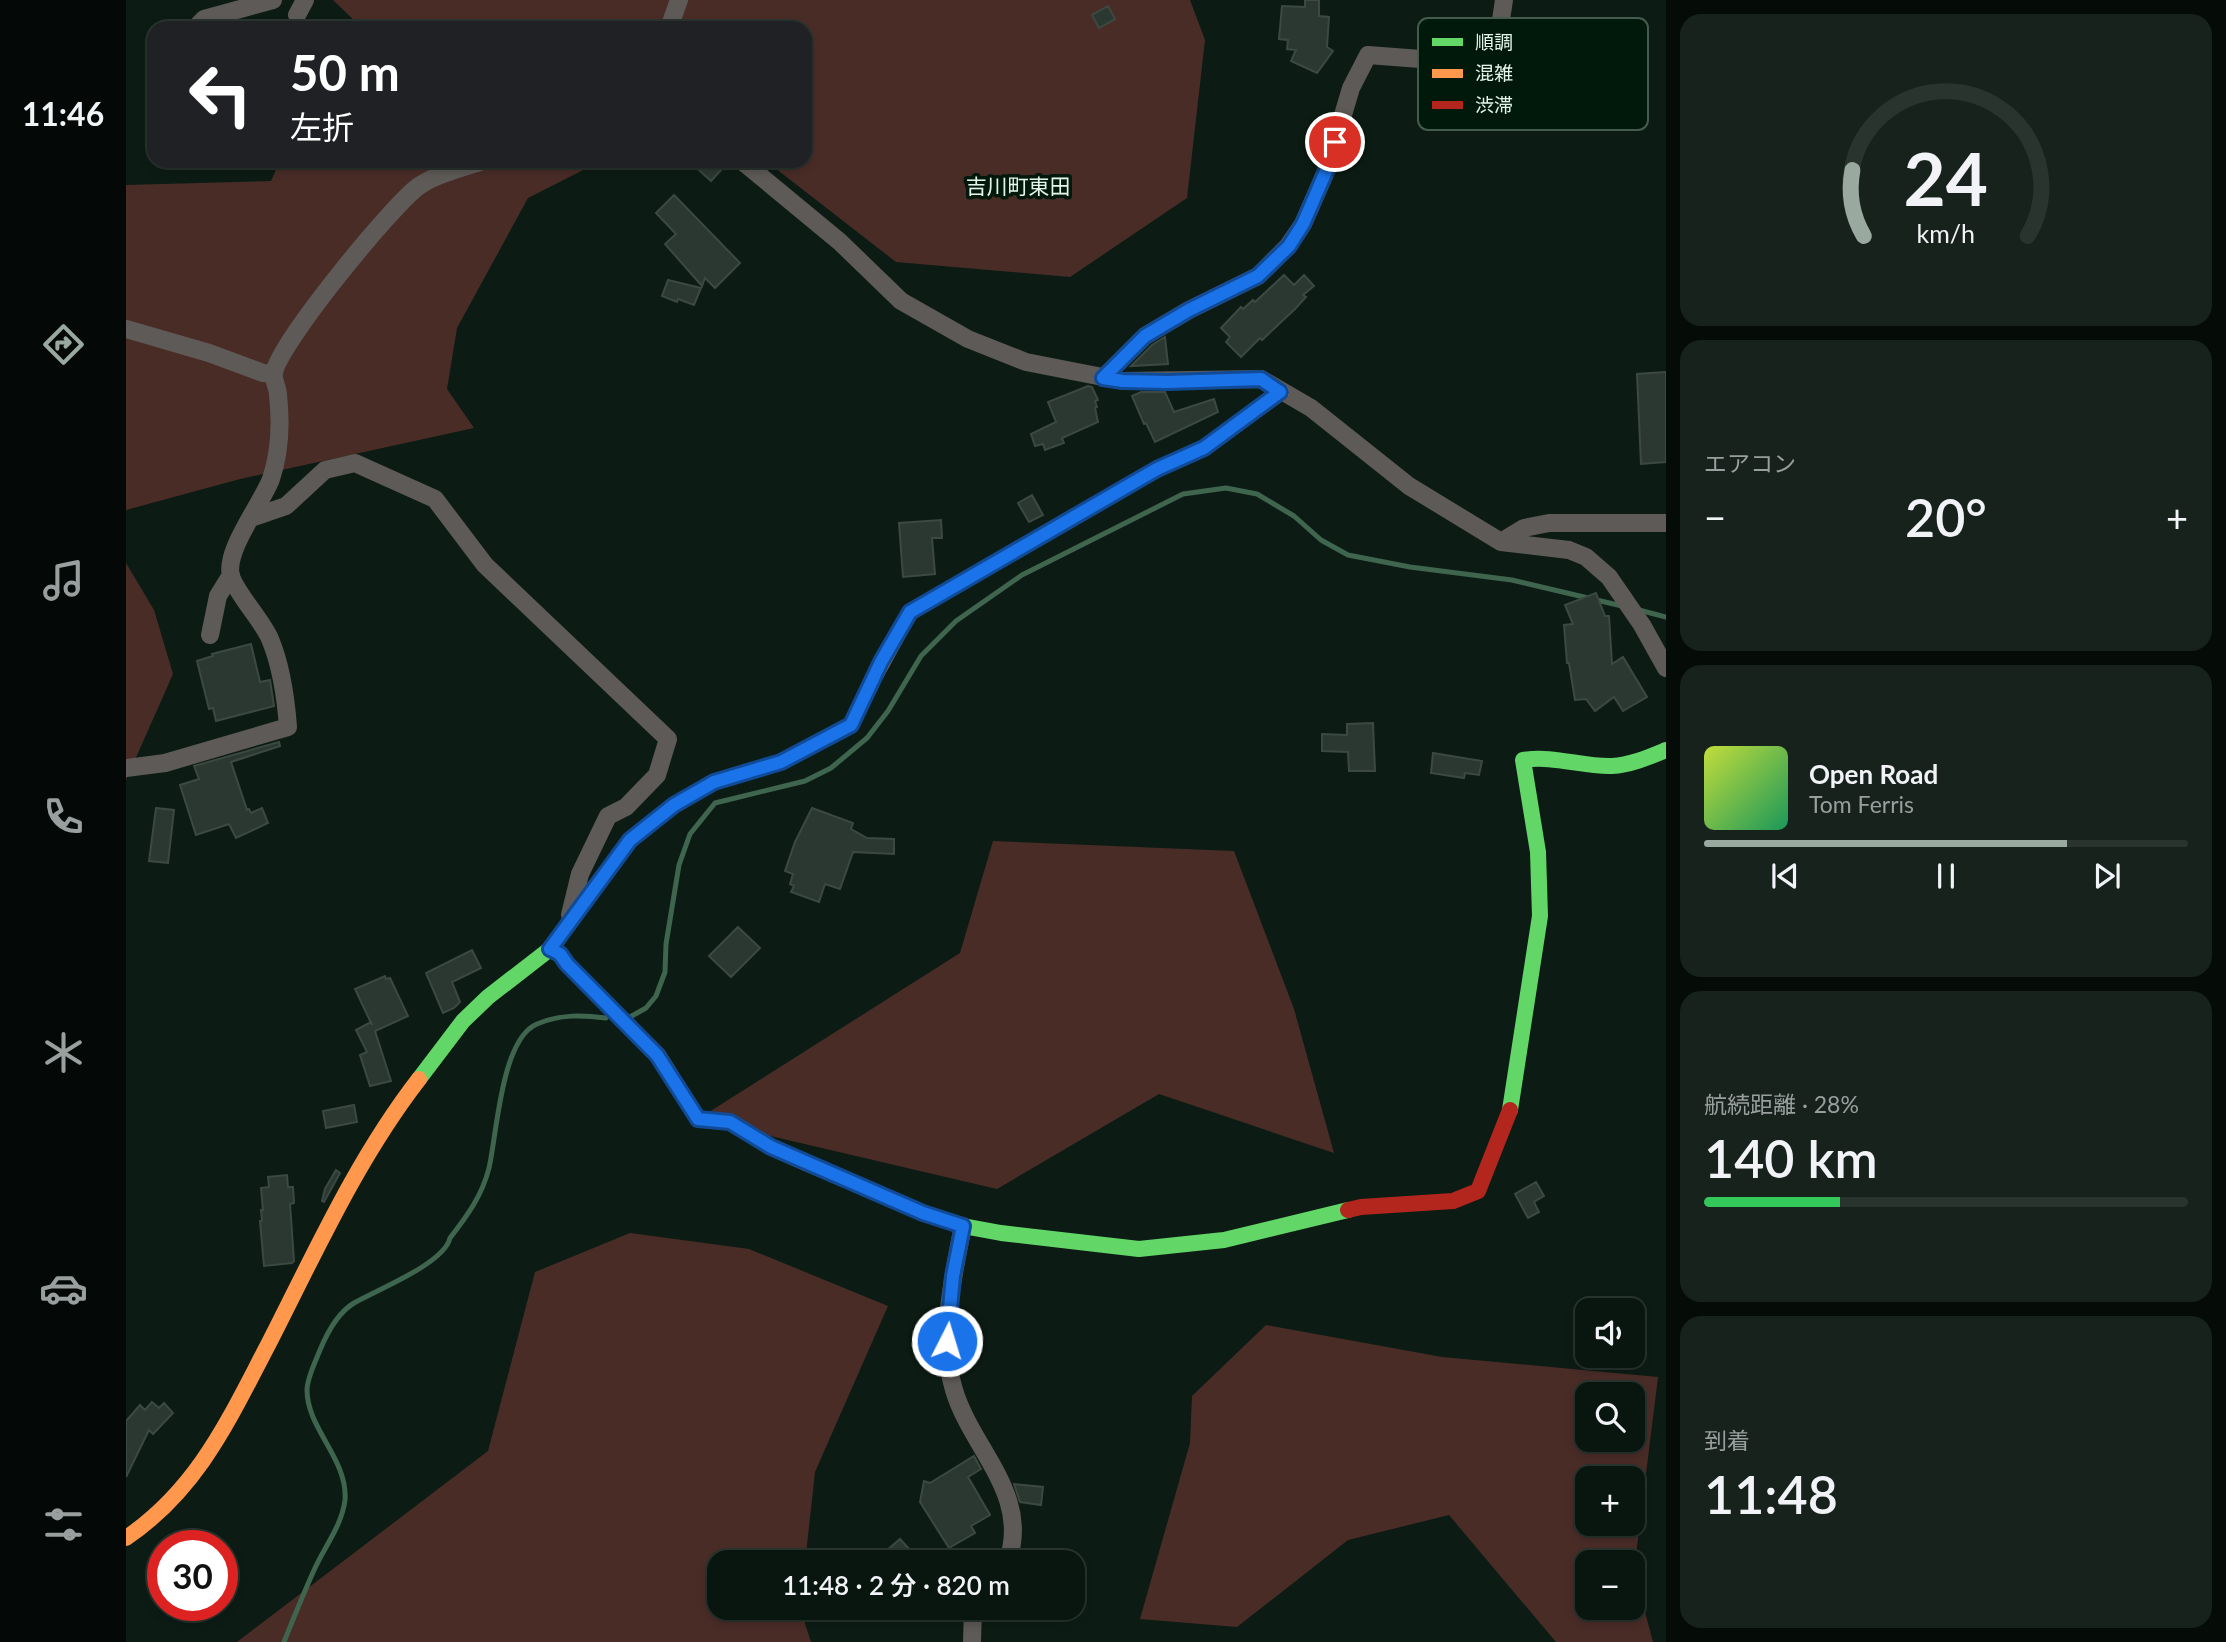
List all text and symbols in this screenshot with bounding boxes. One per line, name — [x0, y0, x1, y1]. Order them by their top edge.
legend — [1418, 18, 1648, 130]
text: 順調 — [1475, 30, 1513, 53]
text: 50 m — [290, 43, 400, 101]
icon: left — [175, 49, 266, 140]
text: 混雑 — [1475, 61, 1513, 84]
text: 渋滞 — [1475, 93, 1513, 116]
text: 11:46 — [22, 94, 104, 133]
text: 左折 — [290, 107, 354, 146]
pin — [1305, 112, 1365, 172]
icon: arrive — [1316, 123, 1354, 161]
text: 24 — [1904, 134, 1988, 222]
district label: 吉川町東田 — [966, 173, 1071, 198]
text: km/h — [1917, 218, 1975, 248]
icon: directions — [39, 320, 88, 369]
text: エアコン — [1704, 449, 1796, 477]
text: 20° — [1905, 486, 1987, 548]
text: − — [1704, 494, 1726, 540]
text: + — [2166, 494, 2188, 540]
icon: music — [39, 556, 88, 605]
text: Open Road — [1809, 758, 1938, 790]
text: Tom Ferris — [1809, 790, 1914, 818]
icon: phone — [39, 792, 88, 841]
icon: previous — [1766, 857, 1804, 895]
icon: pause — [1927, 857, 1965, 895]
icon: next — [2088, 857, 2126, 895]
icon: climate — [39, 1028, 88, 1077]
text: 航続距離 · 28% — [1704, 1090, 1859, 1118]
text: 140 km — [1704, 1127, 1878, 1189]
icon: car — [39, 1264, 88, 1313]
map controls — [1575, 1298, 1645, 1620]
button: sound — [1575, 1298, 1645, 1368]
position arrow — [910, 1304, 984, 1378]
button: search — [1575, 1382, 1645, 1452]
text: 到着 — [1704, 1426, 1750, 1454]
text: 11:48 — [1704, 1463, 1838, 1525]
button: + — [1575, 1466, 1645, 1536]
icon: filters — [39, 1500, 88, 1549]
speed limit sign: 30 — [147, 1530, 238, 1621]
button: − — [1575, 1550, 1645, 1620]
text: 11:48 · 2 分 · 820 m — [782, 1569, 1010, 1601]

